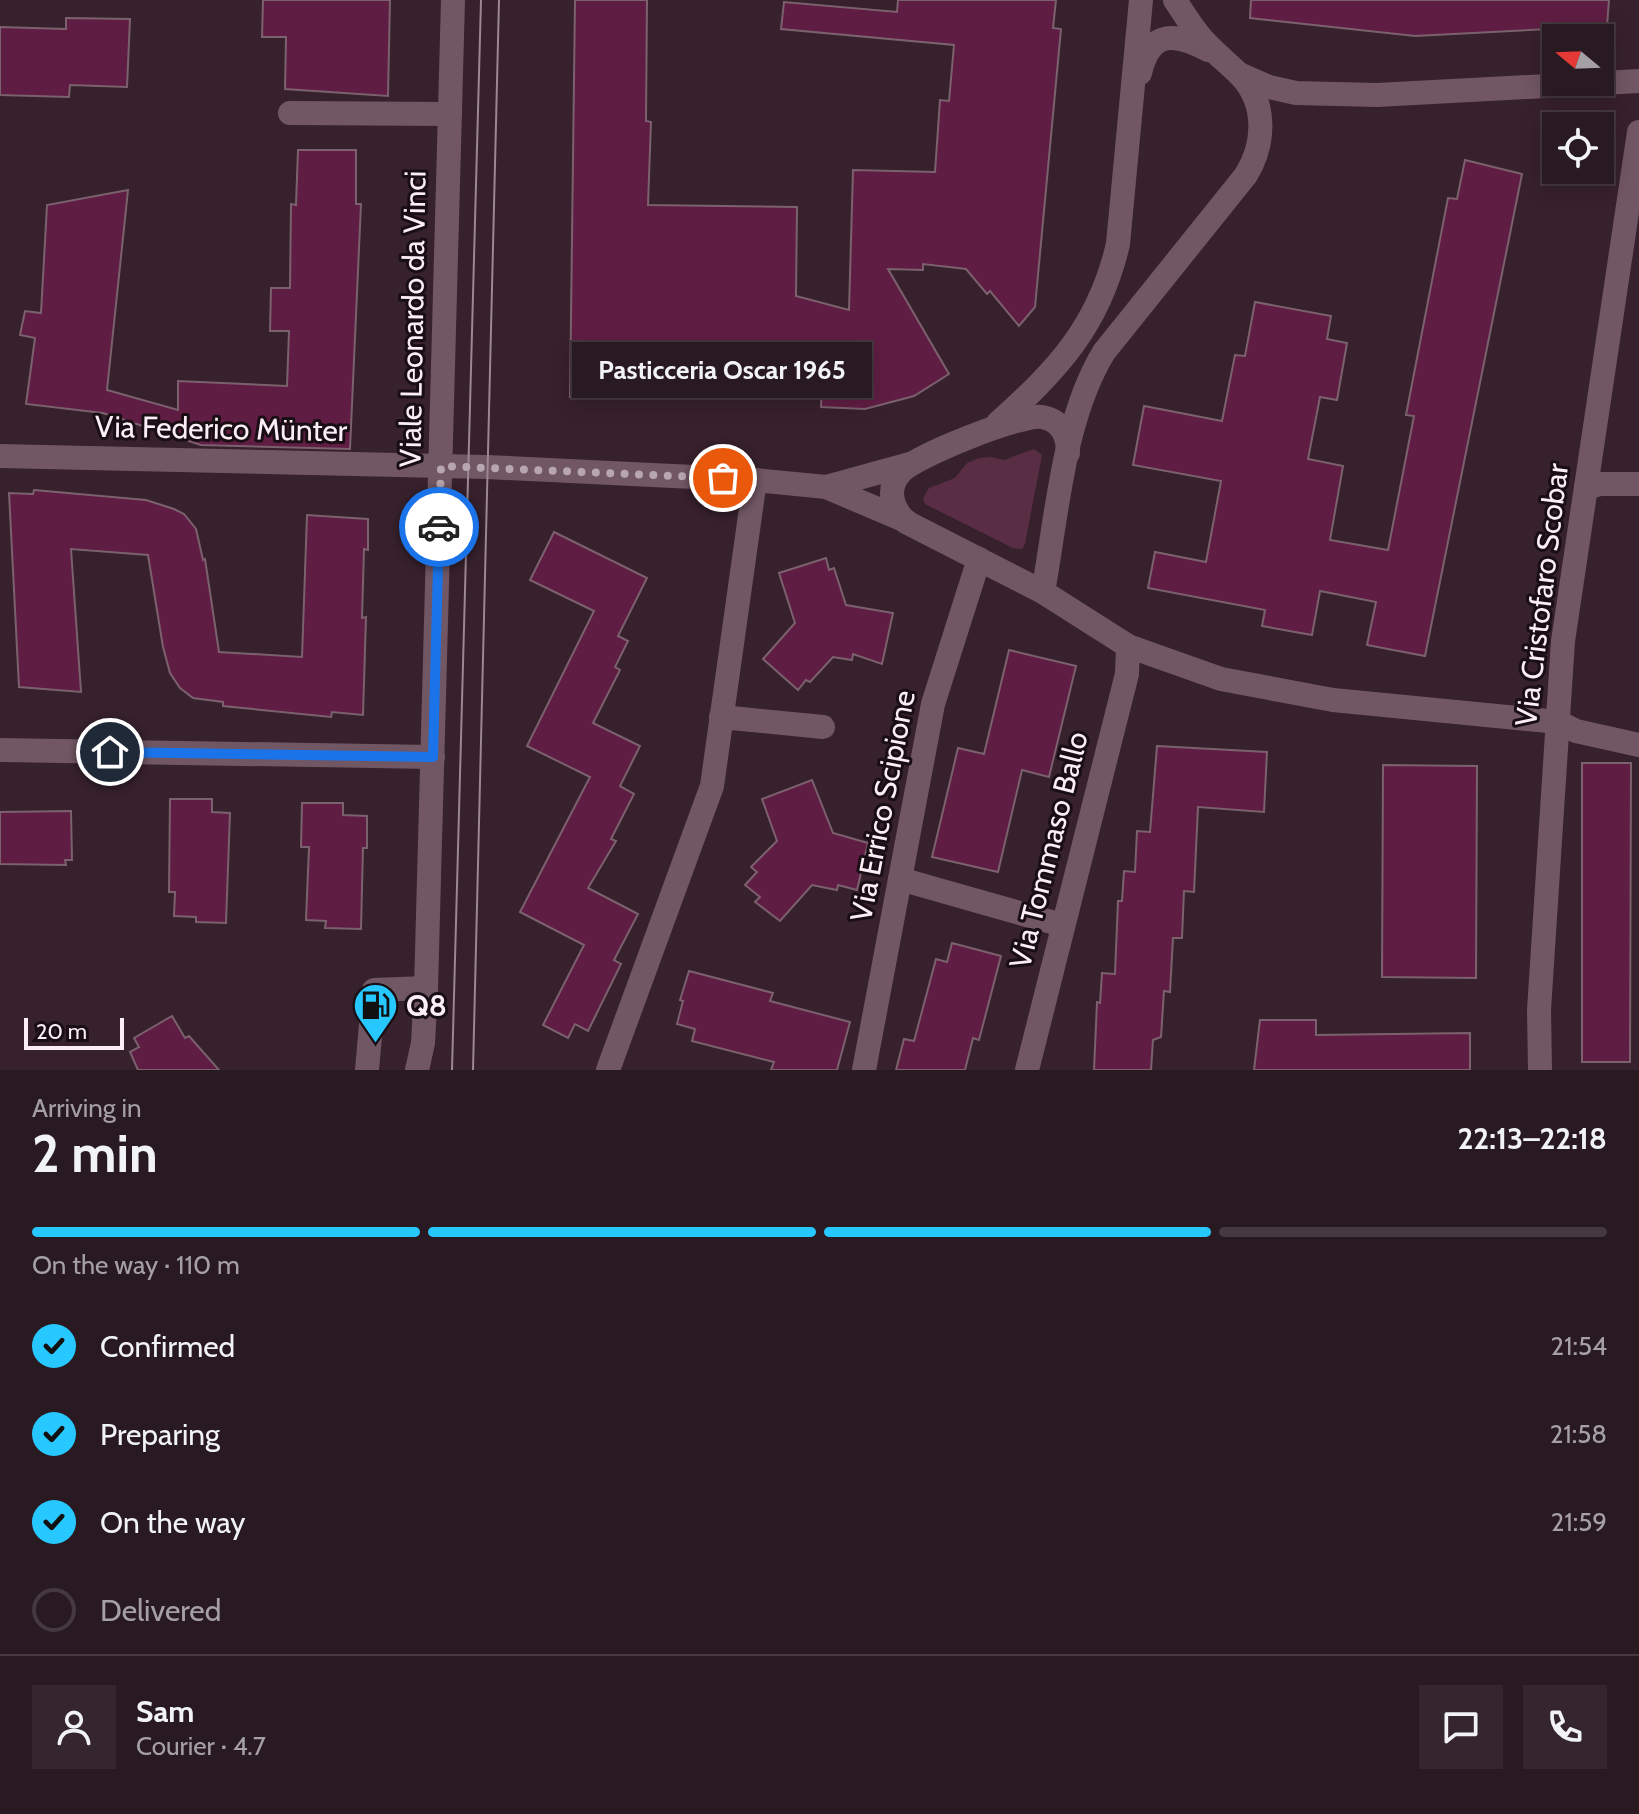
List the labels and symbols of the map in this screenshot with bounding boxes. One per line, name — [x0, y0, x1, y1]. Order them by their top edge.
north arrow — [1542, 24, 1614, 96]
street label: Viale Leonardo da Vinci — [391, 170, 434, 468]
callout: Pasticceria Oscar 1965 — [573, 342, 873, 398]
street label: Via Federico Münter — [94, 408, 348, 449]
pin — [689, 444, 757, 512]
street label: Via Cristofaro Scobar — [1507, 461, 1576, 728]
courier — [399, 487, 479, 567]
street label: Via Errico Scipione — [842, 687, 923, 925]
pin — [76, 718, 144, 786]
street label: Via Tommaso Ballo — [1001, 728, 1096, 972]
fuel station icon: Q8 — [351, 982, 399, 1045]
place label: Q8 — [406, 987, 447, 1024]
scale bar — [24, 1014, 124, 1050]

